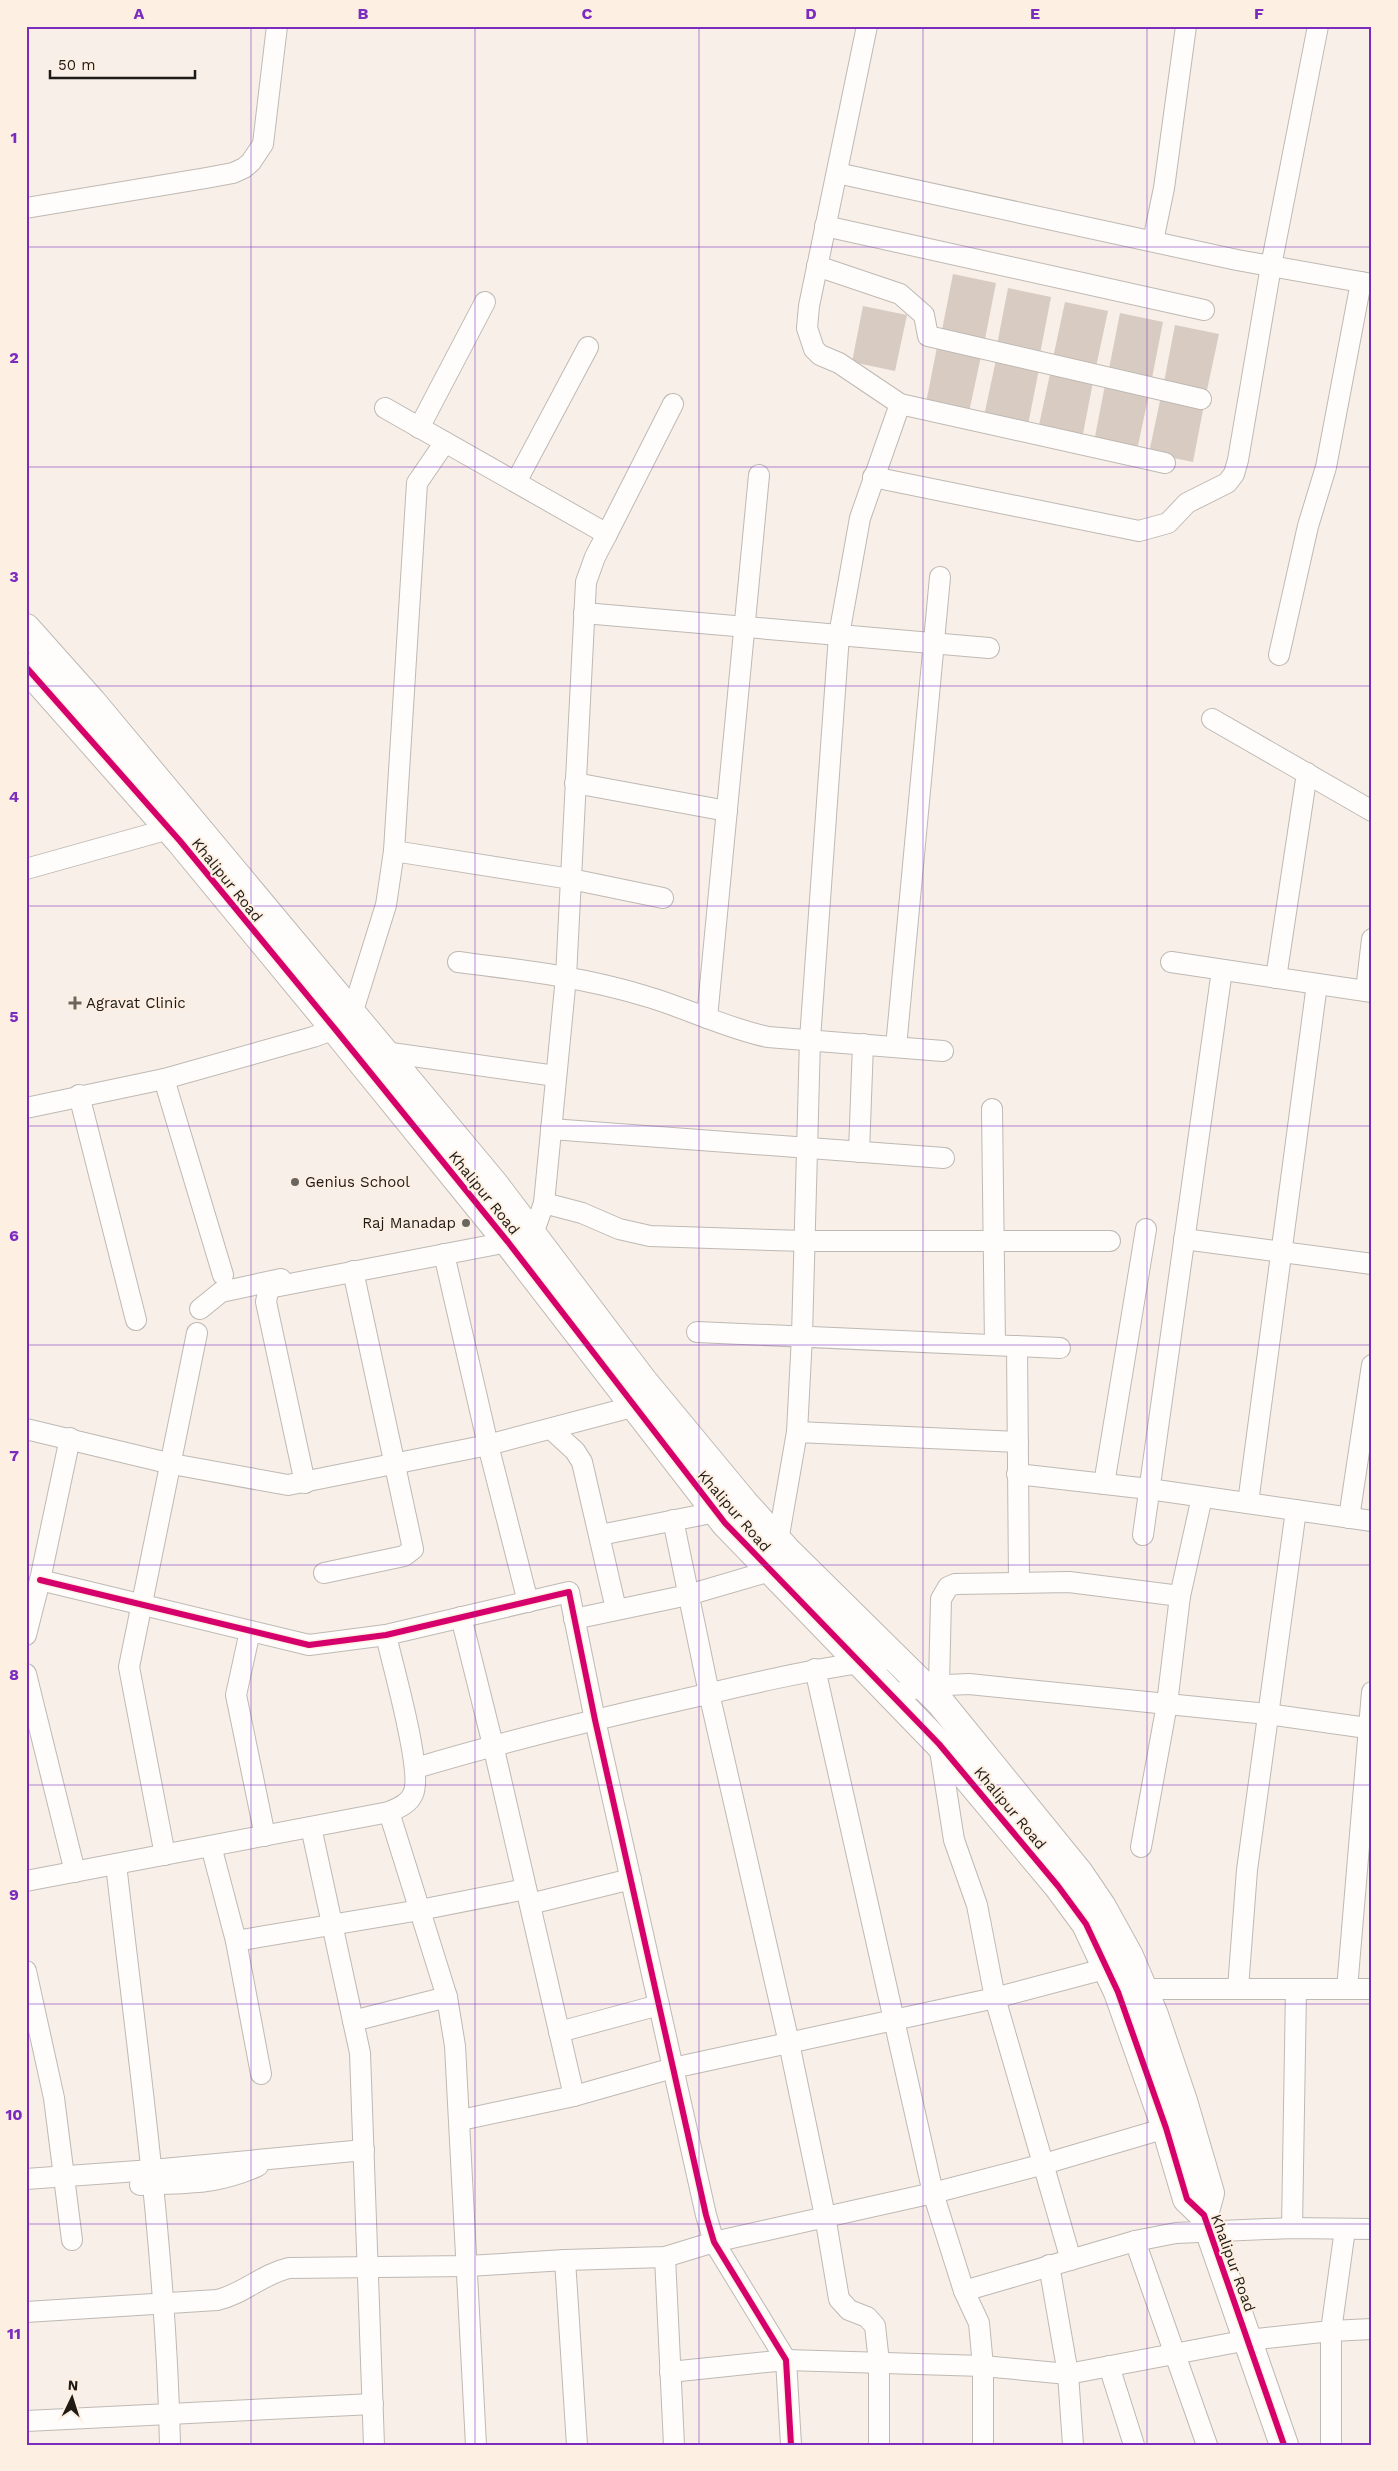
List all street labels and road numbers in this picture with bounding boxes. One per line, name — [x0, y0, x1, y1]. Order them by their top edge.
street label: Khalipur Road — [188, 835, 266, 925]
street label: Khalipur Road — [445, 1148, 523, 1238]
street label: Khalipur Road — [694, 1466, 774, 1556]
street label: Khalipur Road — [970, 1763, 1050, 1853]
street label: Khalipur Road — [1207, 2212, 1259, 2314]

